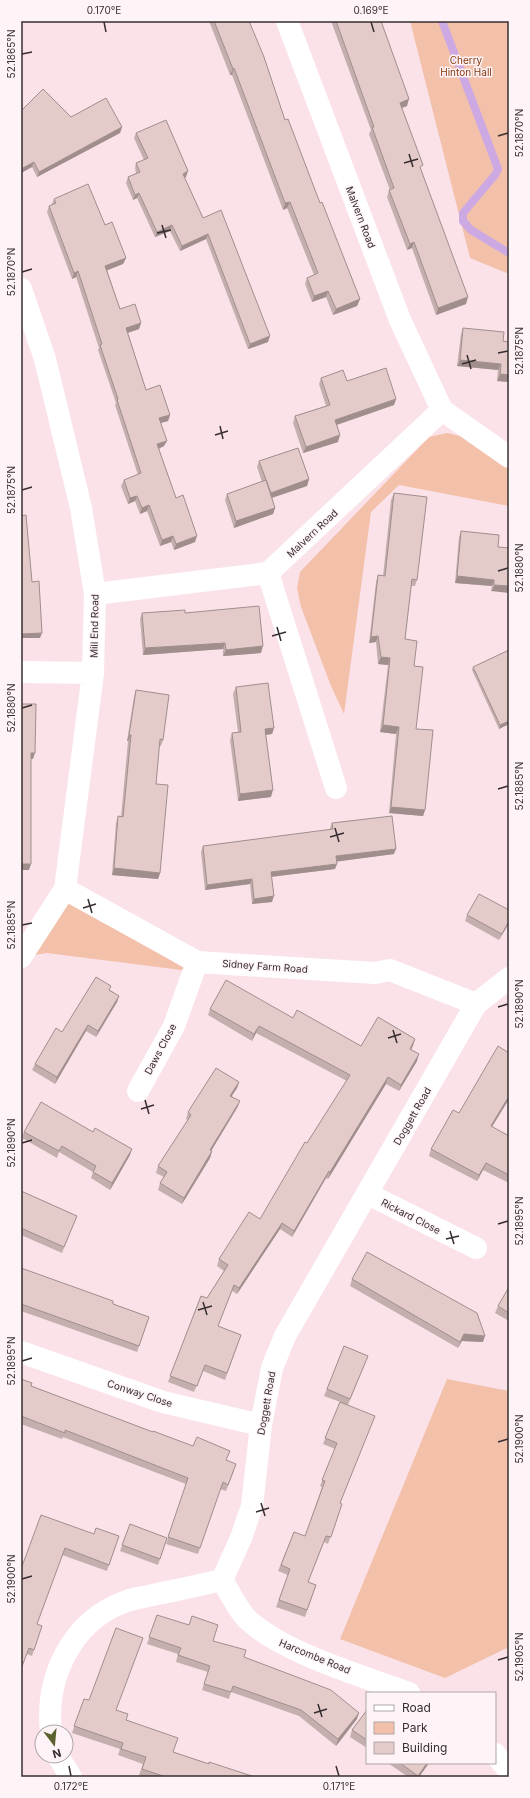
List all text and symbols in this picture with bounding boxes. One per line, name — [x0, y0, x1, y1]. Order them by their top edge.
text: 0.170°E — [87, 4, 121, 16]
text: 0.169°E — [353, 4, 389, 16]
text: 52.1865°N — [5, 30, 17, 78]
park label: Cherry Hinton Hall — [440, 54, 492, 78]
text: 52.1870°N — [513, 109, 525, 157]
street label: Malvern Road — [344, 184, 378, 250]
text: 52.1870°N — [5, 248, 17, 296]
text: 52.1875°N — [513, 327, 525, 375]
text: 52.1875°N — [5, 466, 17, 514]
street label: Malvern Road — [284, 506, 340, 560]
text: 52.1880°N — [513, 543, 525, 593]
street label: Mill End Road — [87, 594, 101, 658]
text: 52.1880°N — [5, 683, 17, 733]
text: 52.1885°N — [513, 762, 525, 810]
text: 52.1885°N — [5, 901, 17, 949]
street label: Sidney Farm Road — [222, 957, 308, 975]
text: 52.1890°N — [513, 979, 525, 1029]
street label: Daws Close — [142, 1021, 179, 1077]
street label: Doggett Road — [391, 1085, 433, 1147]
text: 52.1890°N — [5, 1118, 17, 1168]
street label: Rickard Close — [379, 1196, 443, 1236]
text: 52.1895°N — [513, 1197, 525, 1245]
text: 52.1895°N — [5, 1337, 17, 1385]
street label: Doggett Road — [254, 1370, 278, 1436]
street label: Conway Close — [106, 1377, 174, 1409]
text: 52.1900°N — [513, 1414, 525, 1464]
text: 52.1900°N — [5, 1554, 17, 1604]
text: 52.1905°N — [513, 1633, 525, 1681]
street label: Harcombe Road — [278, 1636, 352, 1676]
legend — [366, 1692, 496, 1764]
text: Road — [402, 1700, 431, 1715]
text: Park — [402, 1720, 428, 1735]
north arrow — [34, 1724, 74, 1764]
text: Building — [402, 1740, 447, 1755]
text: N — [51, 1746, 63, 1761]
text: 0.172°E — [54, 1780, 88, 1792]
text: 0.171°E — [323, 1780, 355, 1792]

